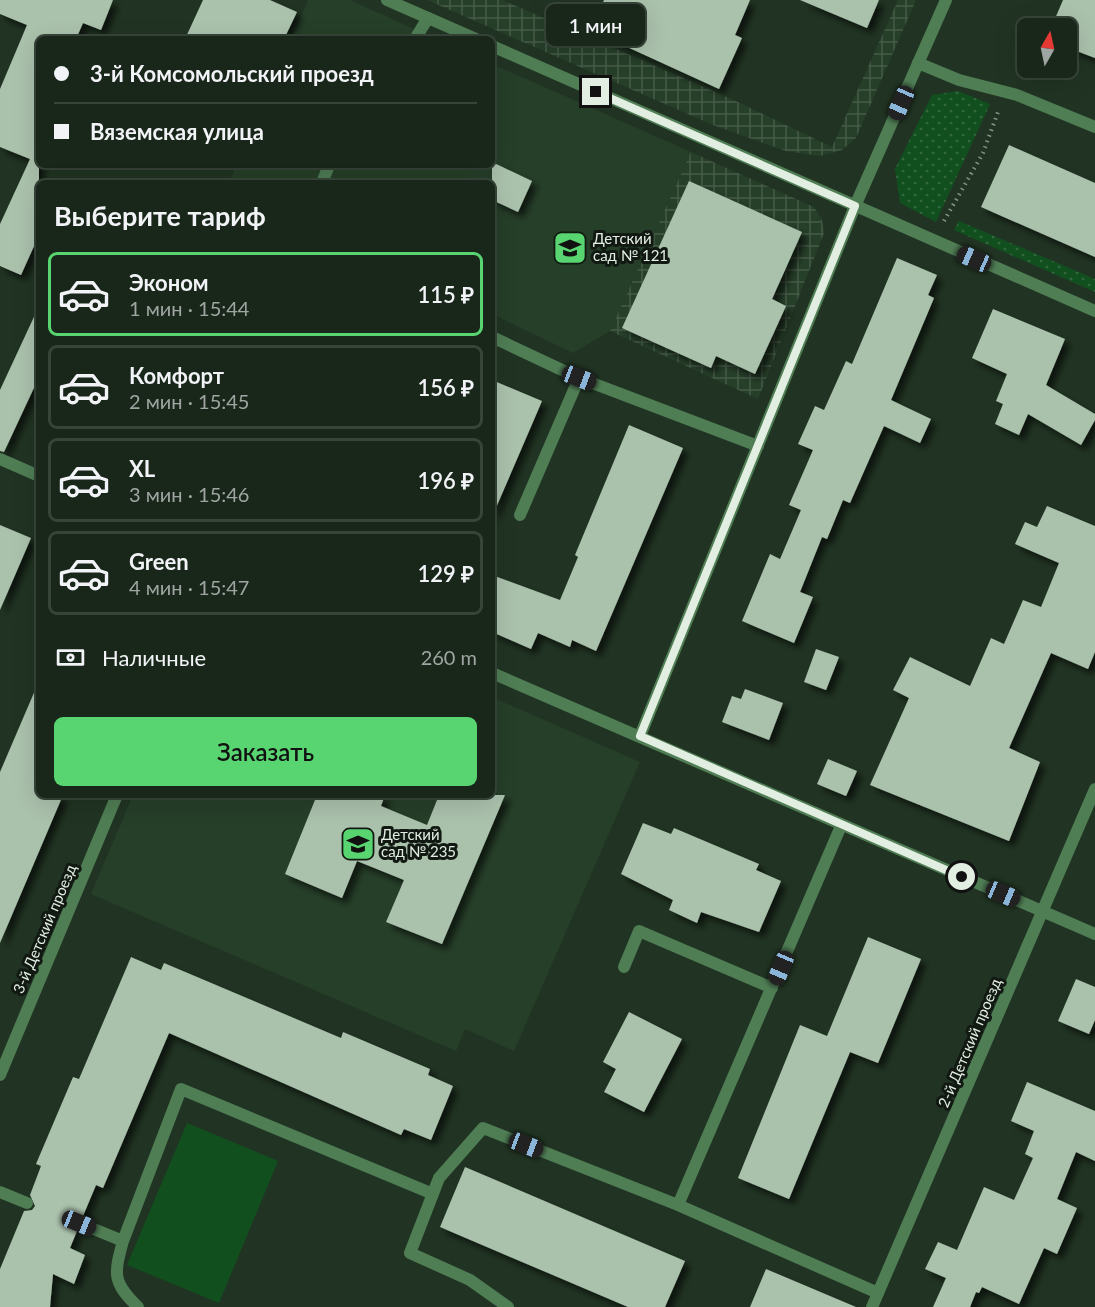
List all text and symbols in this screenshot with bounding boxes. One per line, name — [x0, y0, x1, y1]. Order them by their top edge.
callout: 1 мин — [546, 5, 646, 47]
text: 1 мин — [569, 13, 622, 37]
north arrow — [1017, 18, 1077, 78]
map controls — [1017, 18, 1077, 78]
text: 3-й Комсомольский проезд — [90, 60, 374, 87]
route end — [582, 78, 609, 105]
car — [885, 83, 917, 123]
text: Вяземская улица — [90, 118, 264, 145]
text: Выберите тариф — [54, 199, 266, 232]
place label: Детский сад № 121 — [593, 229, 668, 264]
school or university icon: Детский сад № 121 — [552, 230, 588, 266]
car — [954, 243, 994, 275]
icon: car — [57, 267, 111, 321]
text: Эконом — [129, 269, 209, 296]
text: 115 ₽ — [417, 281, 474, 308]
text: 1 мин · 15:44 — [129, 296, 249, 320]
icon: car — [57, 360, 111, 414]
text: Комфорт — [129, 362, 224, 389]
car — [559, 363, 599, 393]
text: 156 ₽ — [417, 374, 474, 401]
text: 2 мин · 15:45 — [129, 389, 249, 413]
icon: car — [57, 453, 111, 507]
text: XL — [129, 455, 155, 482]
text: 196 ₽ — [417, 467, 474, 494]
text: 3 мин · 15:46 — [129, 482, 249, 506]
icon: car — [57, 546, 111, 600]
text: Green — [129, 548, 189, 575]
text: 129 ₽ — [417, 560, 474, 587]
text: 4 мин · 15:47 — [129, 575, 249, 599]
icon: cash — [54, 641, 87, 674]
text: Наличные — [102, 644, 206, 671]
text: 260 m — [421, 645, 477, 669]
button: Заказать — [54, 717, 477, 786]
place label: Детский сад № 235 — [381, 825, 456, 860]
school or university icon: Детский сад № 235 — [340, 826, 376, 862]
street label: 3-й Детский проезд — [9, 861, 79, 996]
route start — [948, 863, 975, 890]
car — [983, 879, 1023, 909]
car — [766, 948, 796, 988]
street label: 2-й Детский проезд — [934, 975, 1004, 1110]
car — [506, 1130, 546, 1160]
car — [59, 1208, 99, 1238]

